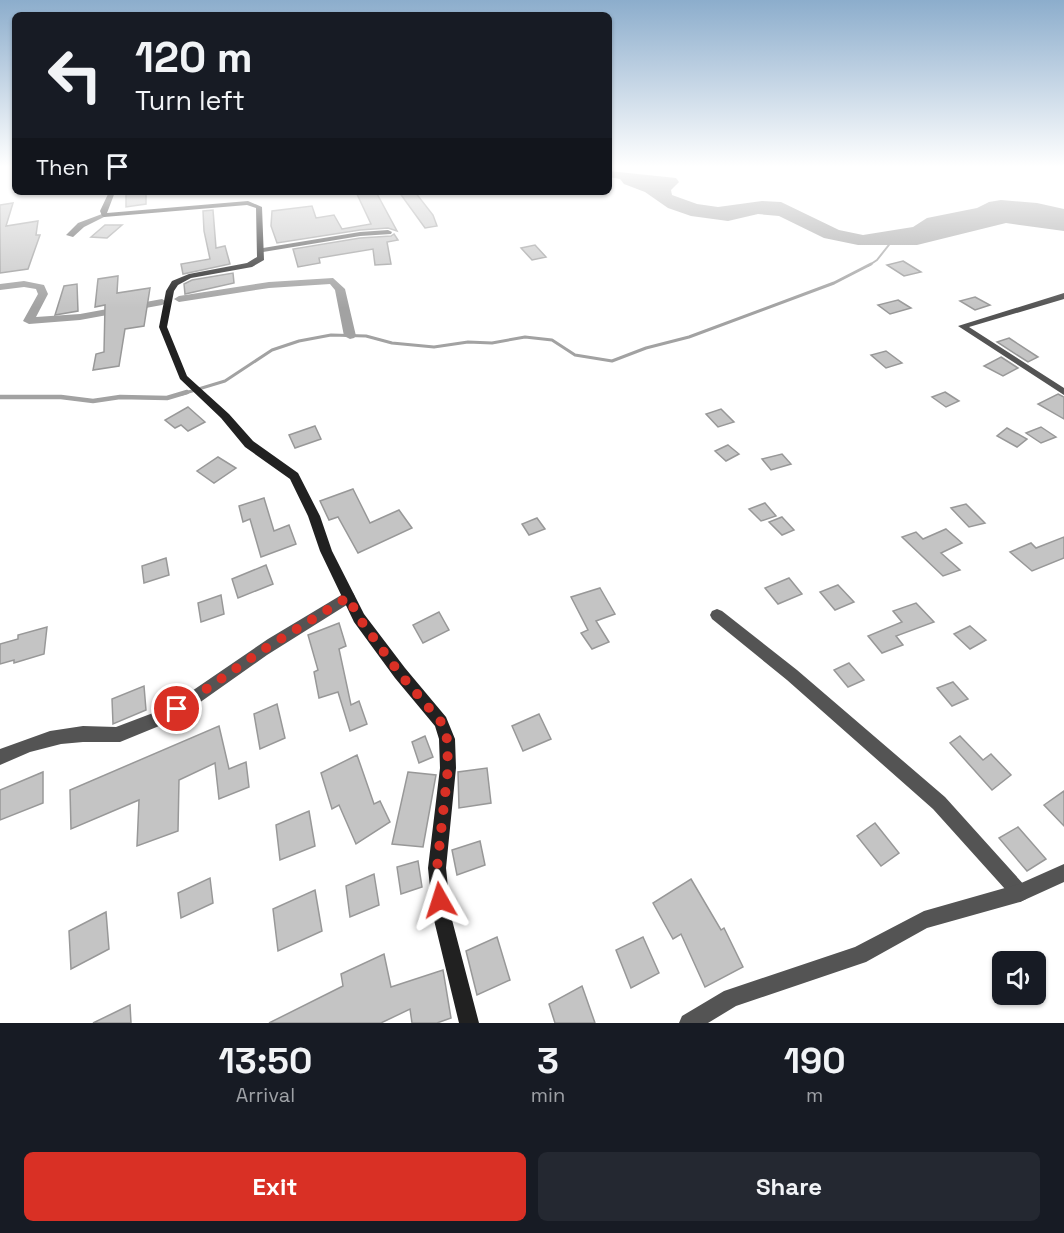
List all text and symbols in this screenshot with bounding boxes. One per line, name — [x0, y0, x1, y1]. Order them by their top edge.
text: 120 m — [135, 31, 253, 84]
icon: left — [36, 36, 114, 114]
text: Turn left — [135, 83, 245, 118]
icon: arrive — [101, 150, 134, 183]
text: Then — [36, 153, 89, 181]
pin — [151, 683, 202, 734]
icon: arrive — [160, 692, 193, 725]
position arrow — [408, 868, 472, 932]
map controls — [992, 951, 1046, 1005]
button: sound — [992, 951, 1046, 1005]
text: 13:50 — [218, 1038, 312, 1084]
text: 3 — [537, 1038, 559, 1084]
text: 190 — [784, 1038, 846, 1084]
text: Arrival — [236, 1082, 295, 1108]
text: min — [531, 1082, 565, 1108]
text: m — [806, 1082, 823, 1108]
button: Exit — [24, 1152, 526, 1221]
button: Share — [538, 1152, 1040, 1221]

